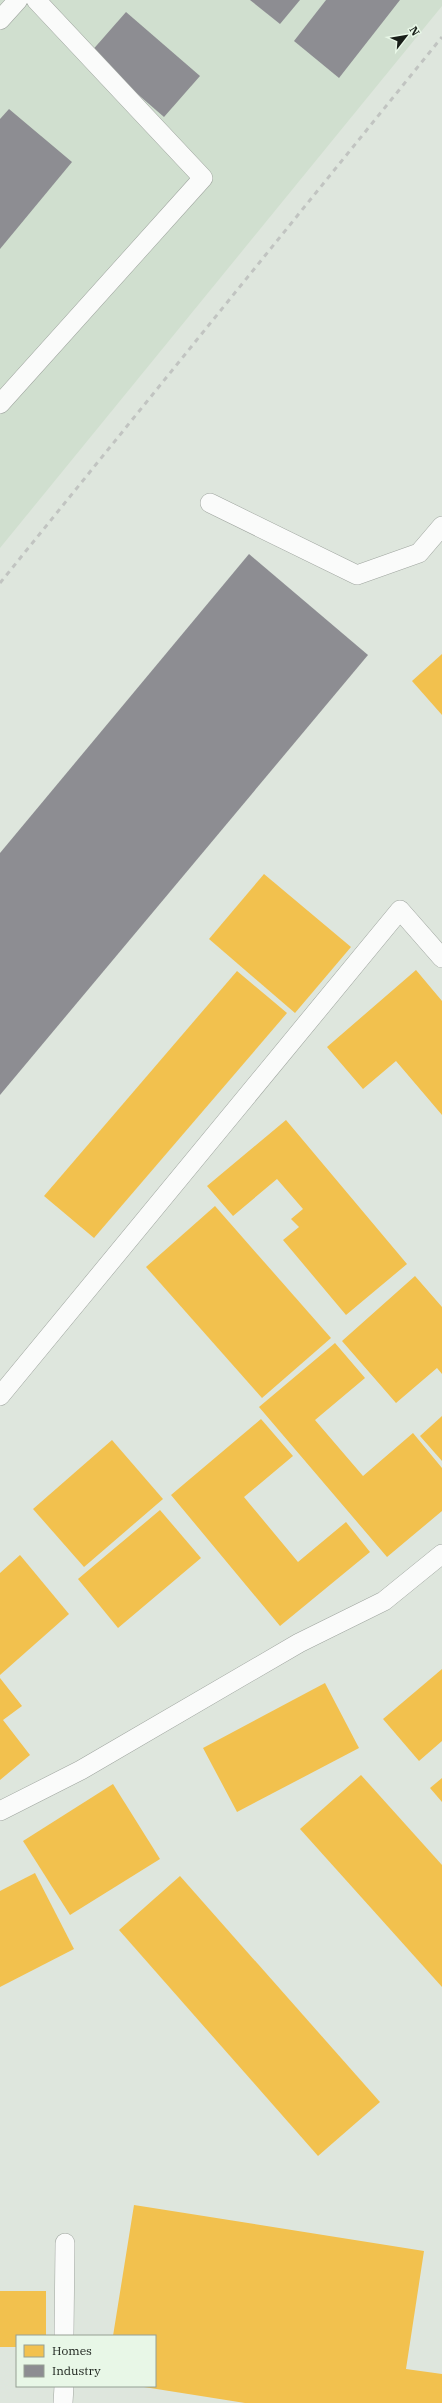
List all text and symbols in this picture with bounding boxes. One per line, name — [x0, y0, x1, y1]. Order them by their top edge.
north arrow — [386, 16, 426, 56]
text: N — [406, 24, 423, 38]
legend — [16, 2335, 156, 2387]
text: Homes — [52, 2343, 92, 2358]
text: Industry — [52, 2363, 101, 2378]

